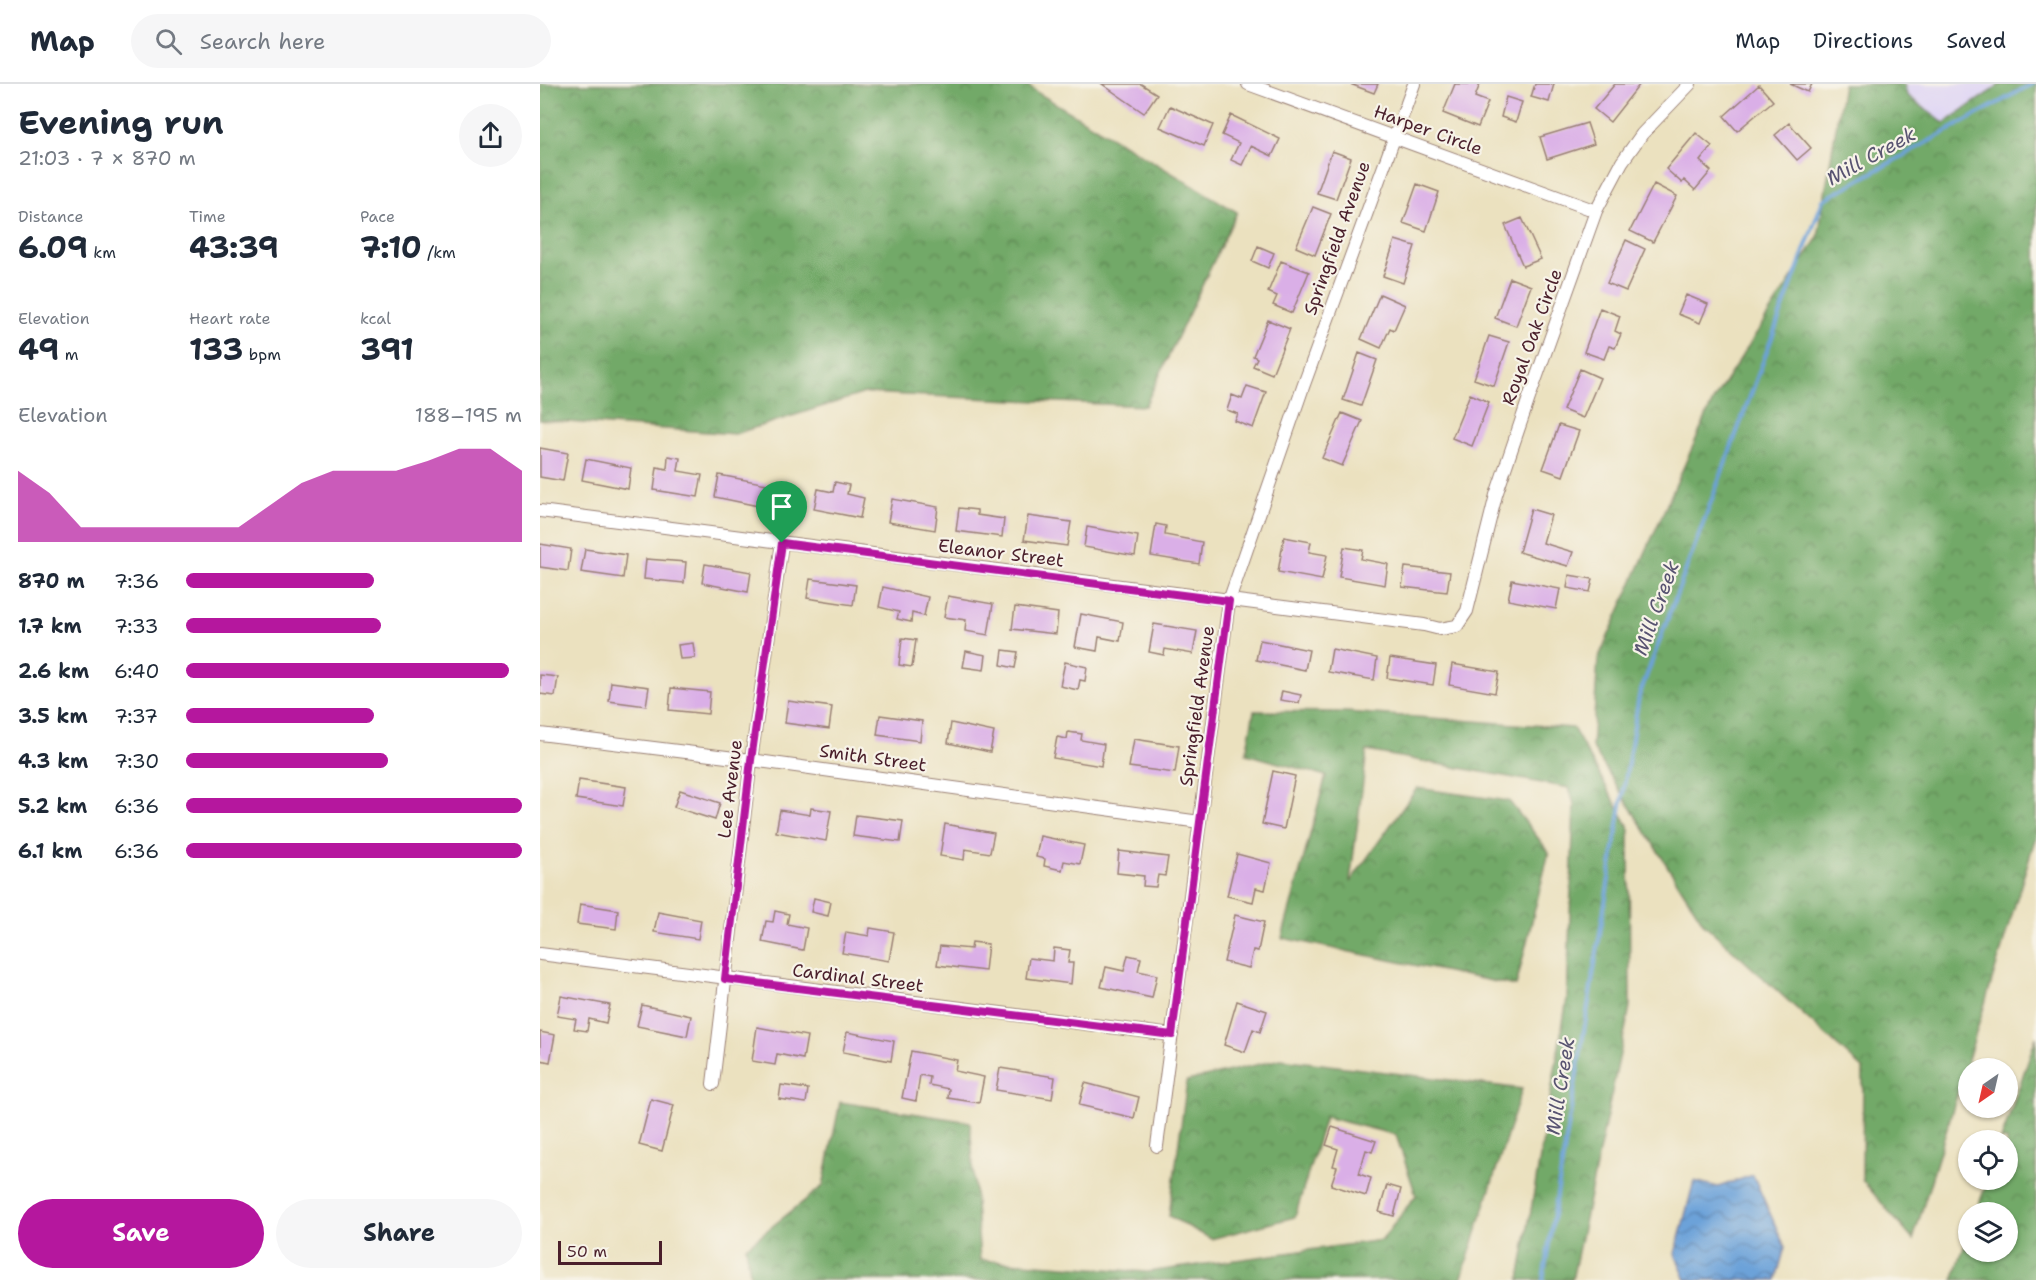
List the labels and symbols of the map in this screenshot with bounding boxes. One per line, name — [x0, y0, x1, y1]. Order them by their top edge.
street label: Harper Circle — [1370, 99, 1486, 161]
water label: Mill Creek — [1822, 120, 1921, 191]
street label: Springfield Avenue — [1298, 158, 1376, 318]
street label: Royal Oak Circle — [1496, 265, 1568, 409]
pin — [756, 481, 807, 543]
street label: Eleanor Street — [937, 533, 1065, 573]
water label: Mill Creek — [1627, 557, 1685, 659]
street label: Springfield Avenue — [1174, 624, 1220, 788]
street label: Lee Avenue — [712, 738, 748, 840]
street label: Smith Street — [818, 739, 928, 777]
street label: Cardinal Street — [791, 958, 925, 998]
water label: Mill Creek — [1539, 1035, 1581, 1137]
north arrow — [1958, 1058, 2018, 1118]
scale bar — [558, 1238, 662, 1266]

